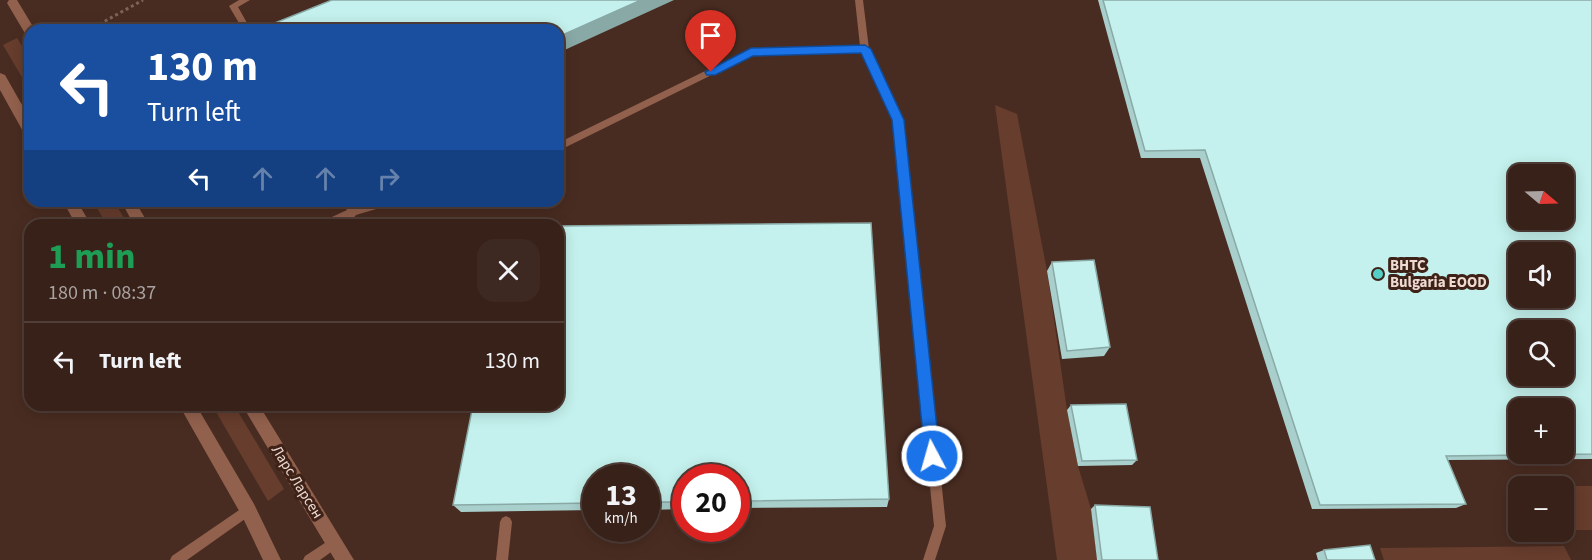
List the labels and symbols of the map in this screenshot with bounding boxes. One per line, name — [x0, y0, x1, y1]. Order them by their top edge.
pin — [685, 10, 736, 72]
north arrow — [1508, 164, 1574, 230]
place label: BHTC Bulgaria EOOD — [1390, 255, 1487, 293]
marker: BHTC Bulgaria EOOD — [1371, 267, 1385, 281]
position arrow — [900, 424, 964, 488]
street label: Ларс Ларсен — [266, 441, 328, 523]
speed limit sign: 20 — [672, 464, 750, 542]

